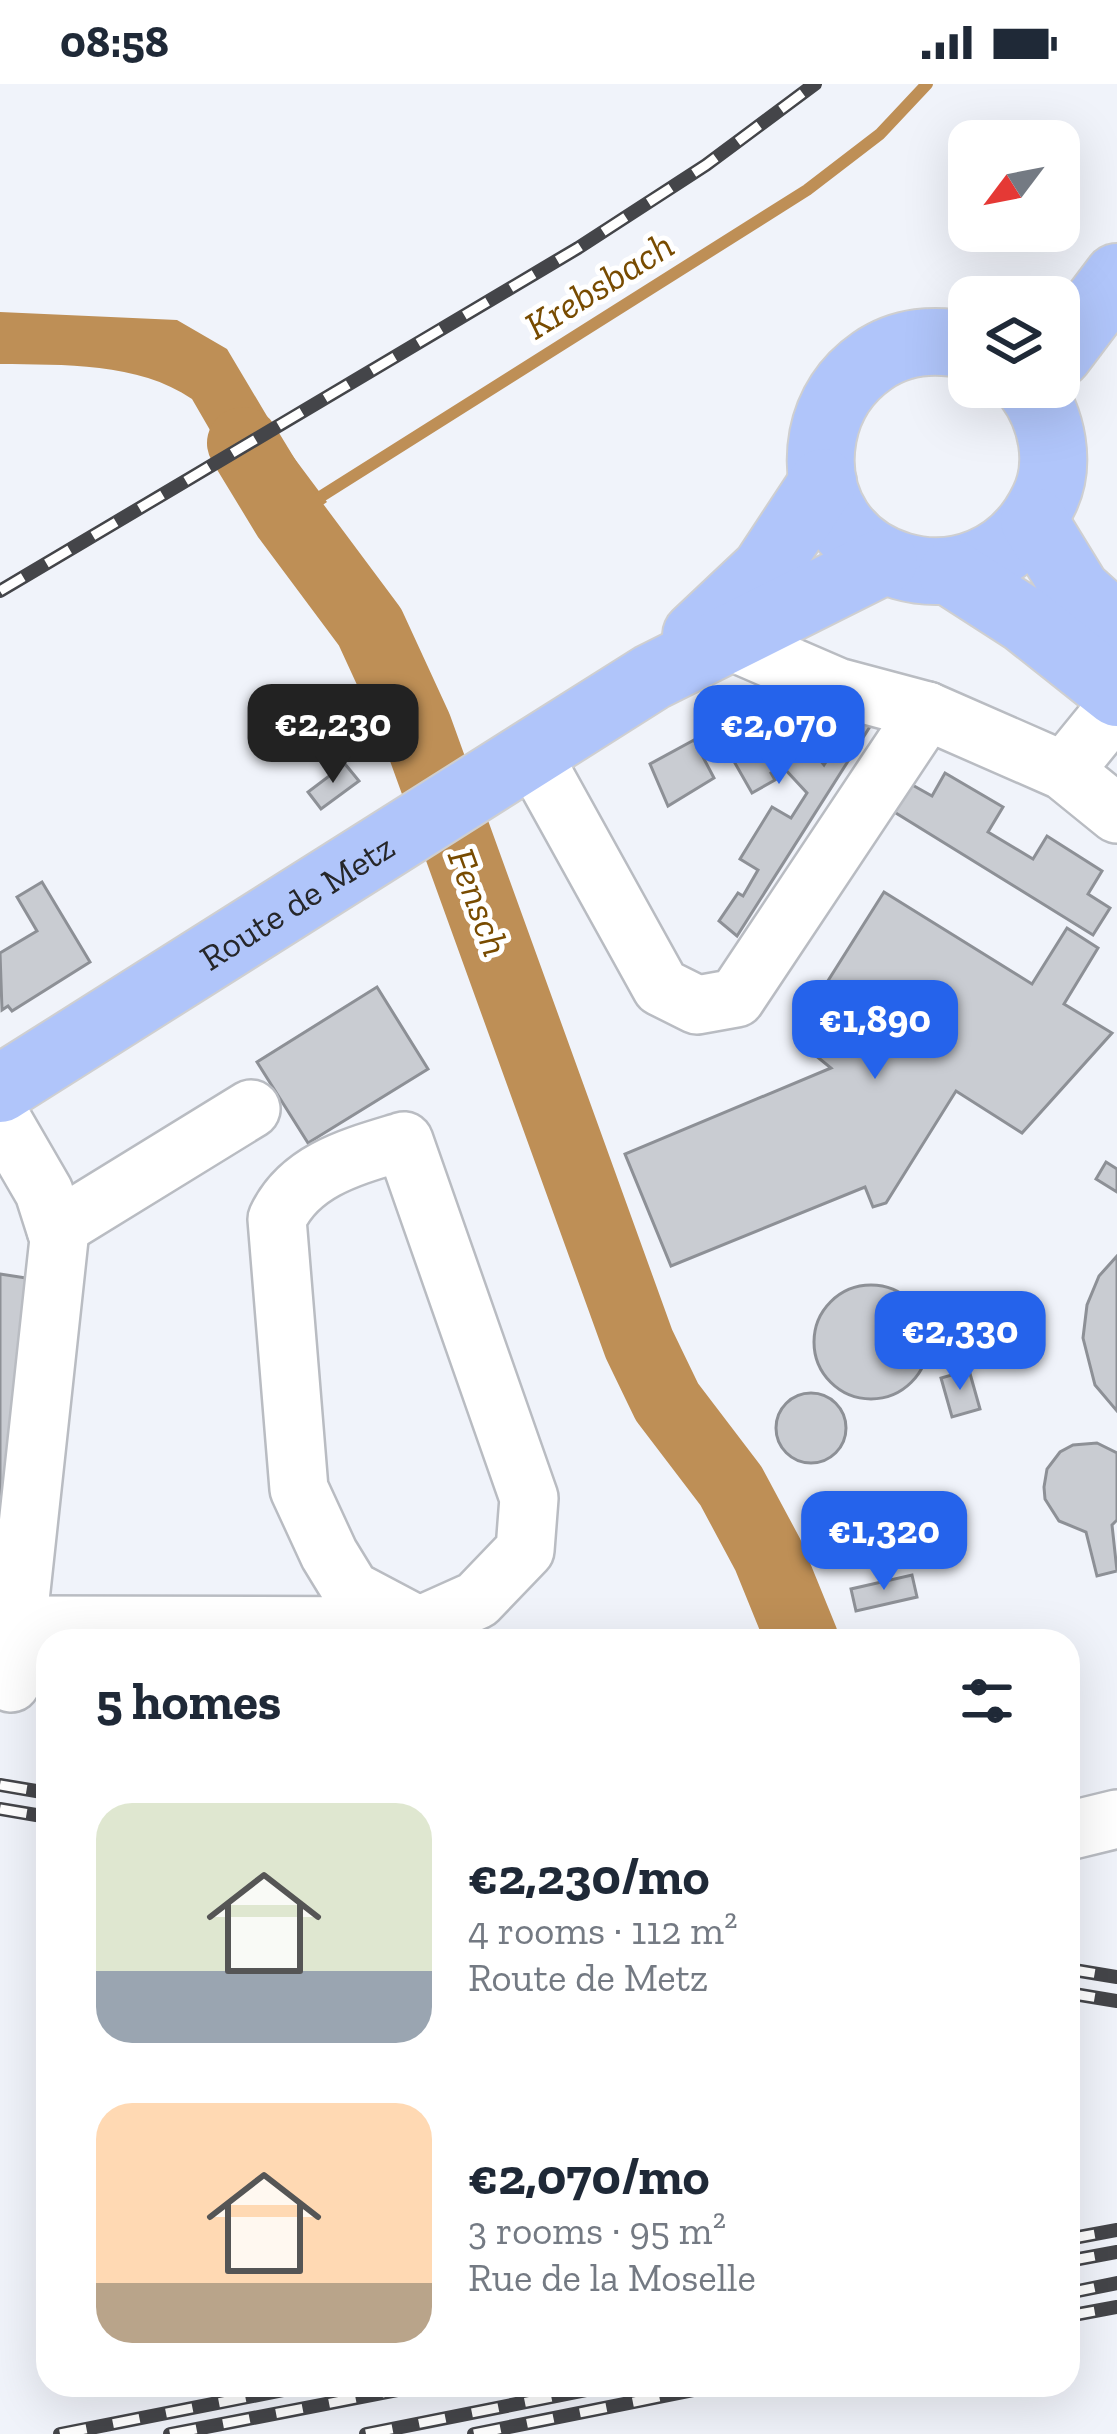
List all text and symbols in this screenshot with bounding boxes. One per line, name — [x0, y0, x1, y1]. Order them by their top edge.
text: 08:58 — [60, 15, 169, 69]
north arrow — [948, 120, 1080, 252]
map controls — [948, 120, 1080, 408]
water label: Krebsbach — [516, 221, 682, 349]
button: layers — [948, 276, 1080, 408]
pin: €2,230 — [235, 684, 431, 786]
pin: €2,070 — [681, 685, 877, 787]
text: €2,230 — [275, 699, 391, 746]
text: €2,070 — [721, 700, 837, 747]
street label: Route de Metz — [192, 824, 402, 979]
water label: Fensch — [438, 842, 520, 962]
pin: €1,890 — [777, 980, 973, 1082]
text: €1,890 — [819, 995, 931, 1042]
pin: €2,330 — [862, 1291, 1058, 1393]
text: €2,330 — [902, 1306, 1018, 1353]
pin: €1,320 — [786, 1491, 982, 1593]
text: €1,320 — [828, 1506, 940, 1553]
icon: filters — [954, 1668, 1020, 1734]
text: 5 homes — [96, 1671, 281, 1732]
text: €2,230/mo — [468, 1846, 709, 1907]
icon: home — [192, 1851, 336, 1995]
text: 4 rooms · 112 m² — [468, 1907, 737, 1954]
text: Route de Metz — [468, 1954, 708, 2001]
text: €2,070/mo — [468, 2146, 710, 2207]
icon: home — [192, 2151, 336, 2295]
text: 3 rooms · 95 m² — [468, 2207, 726, 2254]
text: Rue de la Moselle — [468, 2254, 756, 2301]

